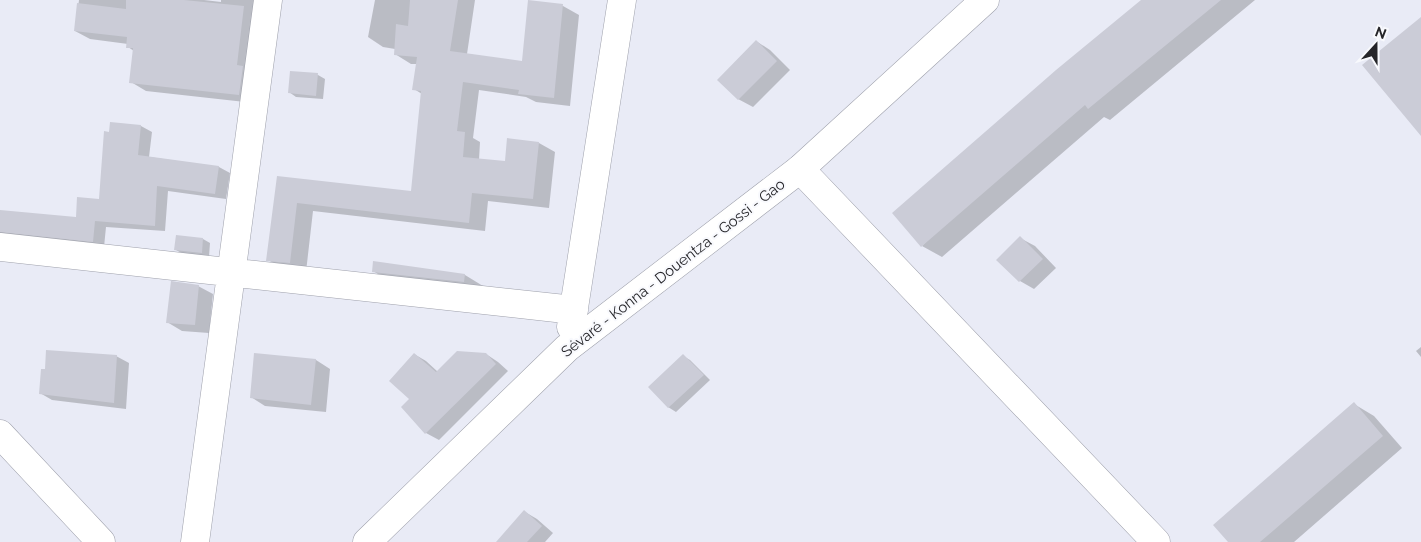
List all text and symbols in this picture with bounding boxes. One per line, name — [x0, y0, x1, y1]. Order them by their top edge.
north arrow — [1351, 20, 1401, 70]
text: N — [1373, 23, 1389, 42]
street label: Sévaré - Konna - Douentza - Gossi - Gao — [558, 175, 789, 361]

